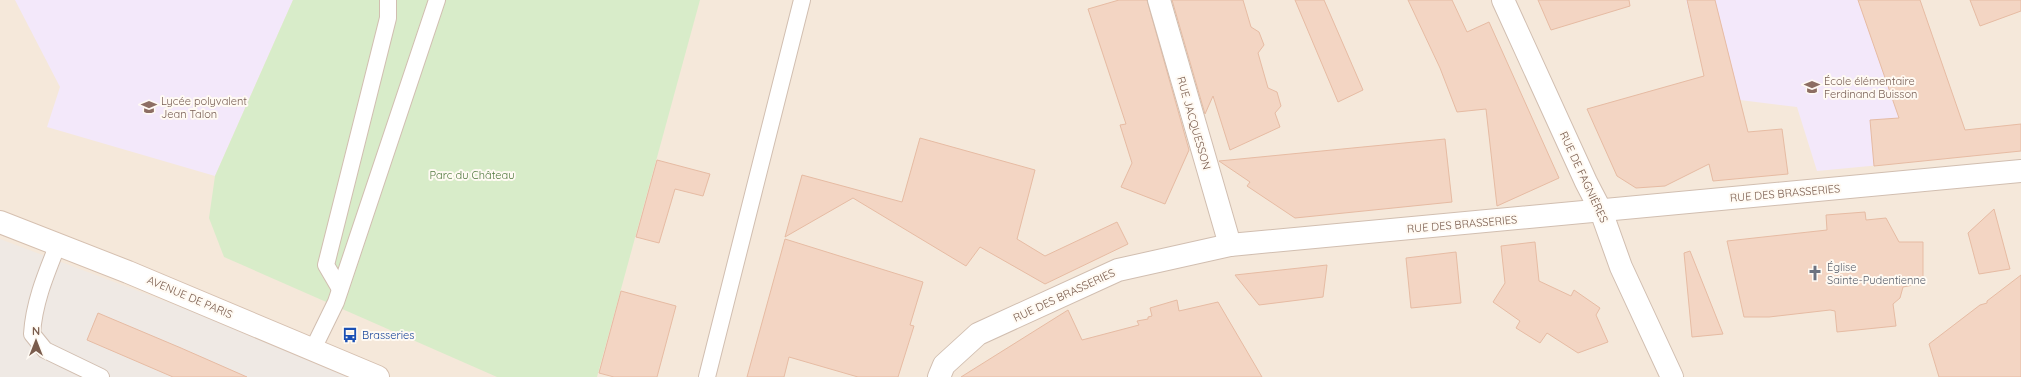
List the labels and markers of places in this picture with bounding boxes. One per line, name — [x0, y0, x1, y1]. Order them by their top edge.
place label: École élémentaire Ferdinand Buisson — [1824, 74, 1917, 101]
school or university icon: École élémentaire Ferdinand Buisson — [1803, 78, 1821, 96]
place label: Lycée polyvalent Jean Talon — [161, 94, 247, 121]
school or university icon: Lycée polyvalent Jean Talon — [140, 98, 158, 116]
place label: Église Sainte-Pudentienne — [1827, 260, 1926, 287]
church icon: Église Sainte-Pudentienne — [1806, 264, 1824, 282]
bus stop icon: Brasseries — [341, 326, 359, 344]
place label: Brasseries — [362, 328, 414, 342]

